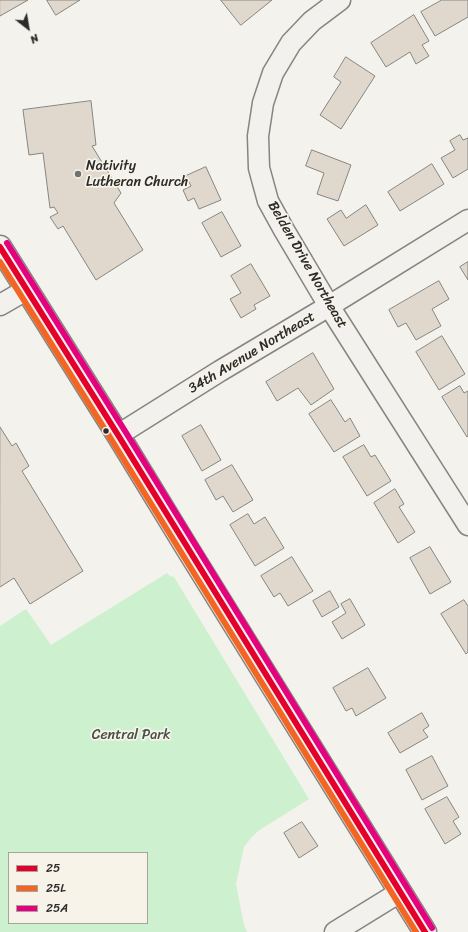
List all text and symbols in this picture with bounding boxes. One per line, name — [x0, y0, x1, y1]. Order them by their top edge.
north arrow — [8, 8, 48, 48]
text: N — [26, 29, 43, 49]
place label: Nativity Lutheran Church — [86, 158, 188, 190]
marker: Nativity Lutheran Church — [73, 169, 83, 179]
street label: Belden Drive Northeast — [264, 198, 350, 332]
street label: 34th Avenue Northeast — [186, 309, 318, 397]
unlabelled marker — [101, 426, 111, 436]
park label: Central Park — [92, 727, 170, 743]
legend — [8, 852, 148, 924]
text: 25 — [46, 857, 60, 879]
text: 25L — [46, 877, 66, 899]
text: 25A — [46, 897, 68, 919]

